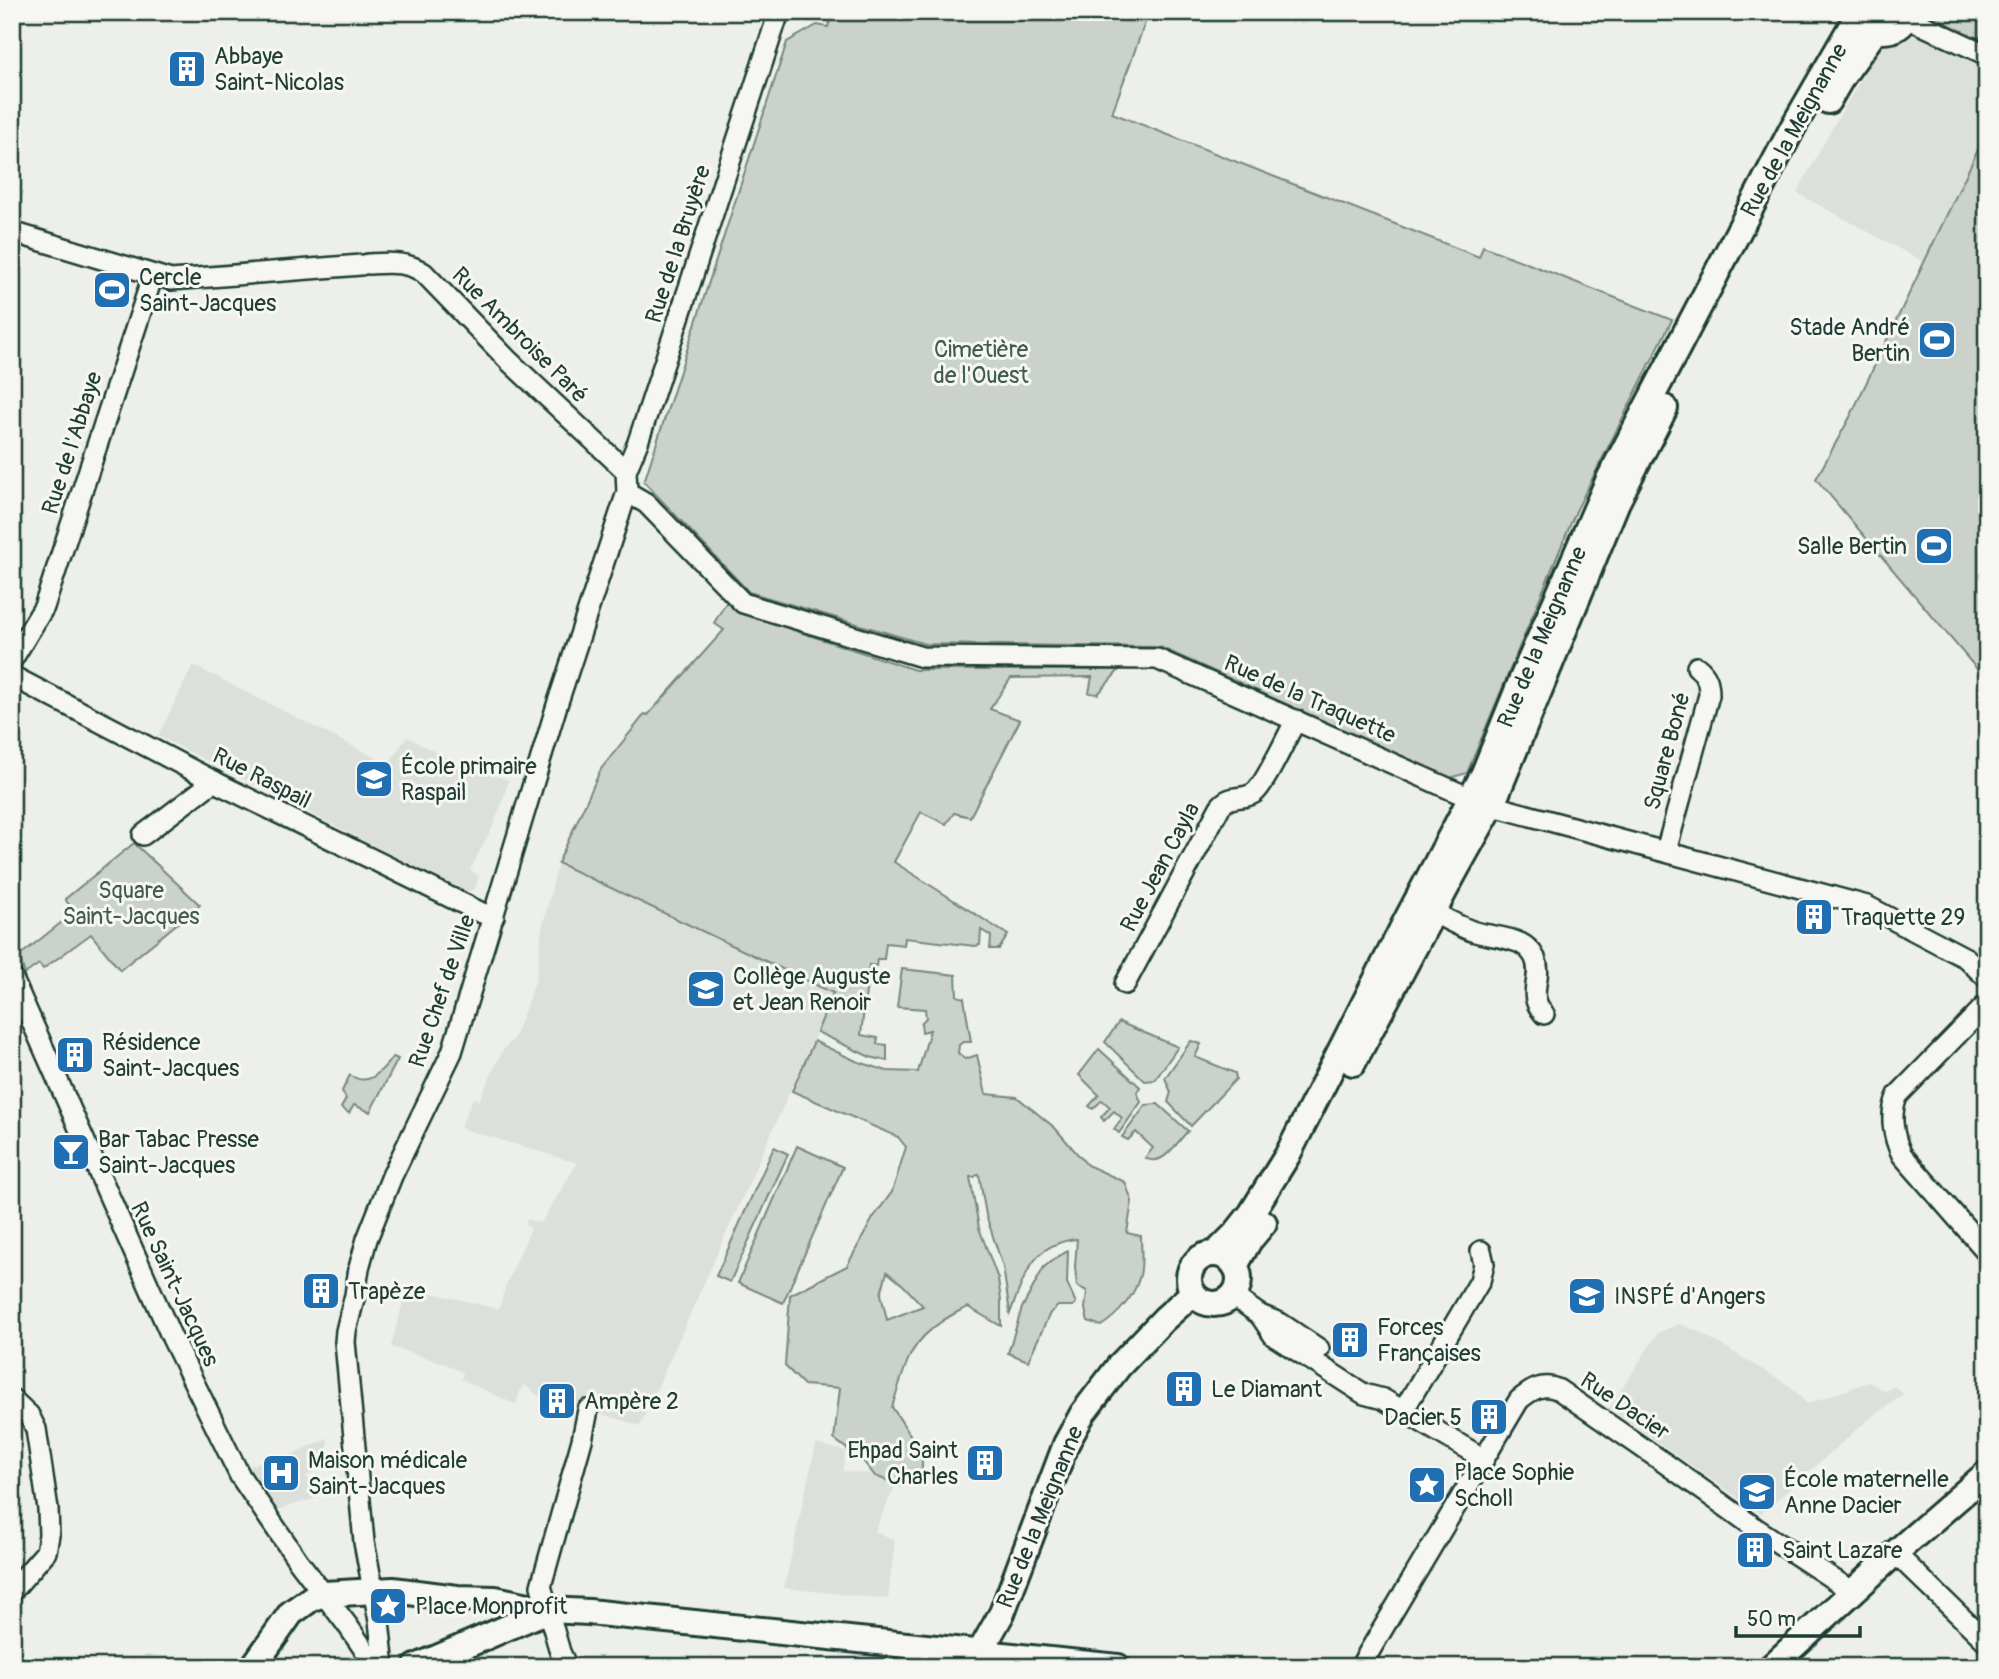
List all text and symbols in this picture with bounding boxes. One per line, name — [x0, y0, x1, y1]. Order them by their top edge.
street label: Rue de la Meignanne — [1734, 37, 1854, 222]
place label: Abbaye Saint-Nicolas — [214, 42, 344, 97]
building icon: Abbaye Saint-Nicolas — [166, 48, 208, 90]
street label: Rue de la Bruyère — [639, 161, 717, 327]
street label: Rue Ambroise Paré — [446, 261, 594, 409]
place label: Cercle Saint-Jacques — [139, 263, 276, 318]
sports icon: Cercle Saint-Jacques — [91, 269, 133, 311]
place label: Stade André Bertin — [1789, 313, 1910, 368]
sports icon: Stade André Bertin — [1916, 319, 1958, 361]
park label: Cimetière de l'Ouest — [934, 335, 1029, 390]
street label: Rue de l'Abbaye — [35, 367, 109, 518]
sports icon: Salle Bertin — [1913, 525, 1955, 567]
place label: Salle Bertin — [1797, 532, 1907, 561]
street label: Rue de la Meignanne — [1491, 541, 1594, 732]
street label: Rue de la Traquette — [1220, 648, 1401, 750]
street label: Square Boné — [1637, 689, 1697, 813]
street label: Rue Raspail — [208, 741, 316, 815]
place label: École primaire Raspail — [401, 752, 537, 807]
school or university icon: École primaire Raspail — [353, 758, 395, 800]
street label: Rue Jean Cayla — [1114, 797, 1206, 937]
park label: Square Saint-Jacques — [62, 876, 200, 931]
building icon: Traquette 29 — [1793, 896, 1835, 938]
place label: Traquette 29 — [1841, 903, 1965, 932]
street label: Rue Chef de Ville — [402, 910, 482, 1071]
place label: Collège Auguste et Jean Renoir — [733, 962, 891, 1017]
school or university icon: Collège Auguste et Jean Renoir — [685, 968, 727, 1010]
place label: Résidence Saint-Jacques — [102, 1028, 239, 1083]
building icon: Résidence Saint-Jacques — [54, 1034, 96, 1076]
place label: Bar Tabac Presse Saint-Jacques — [98, 1125, 260, 1180]
bar icon: Bar Tabac Presse Saint-Jacques — [50, 1131, 92, 1173]
street label: Rue Saint-Jacques — [124, 1197, 226, 1371]
building icon: Trapèze — [300, 1270, 342, 1312]
school or university icon: INSPÉ d'Angers — [1566, 1275, 1608, 1317]
place label: Trapèze — [348, 1277, 426, 1306]
place label: INSPÉ d'Angers — [1614, 1282, 1765, 1311]
place label: Forces Françaises — [1377, 1313, 1481, 1368]
building icon: Forces Françaises — [1329, 1319, 1371, 1361]
street label: Rue Dacier — [1575, 1366, 1675, 1446]
building icon: Le Diamant — [1163, 1368, 1205, 1410]
place label: Le Diamant — [1211, 1375, 1323, 1404]
building icon: Ampère 2 — [536, 1380, 578, 1422]
place label: Ampère 2 — [584, 1387, 679, 1416]
building icon: Dacier 5 — [1468, 1396, 1510, 1438]
place label: Dacier 5 — [1384, 1403, 1462, 1432]
street label: Rue de la Meignanne — [990, 1421, 1090, 1612]
place label: Ehpad Saint Charles — [847, 1436, 959, 1491]
building icon: Ehpad Saint Charles — [964, 1442, 1006, 1484]
place label: Maison médicale Saint-Jacques — [308, 1446, 468, 1501]
hospital icon: Maison médicale Saint-Jacques — [260, 1452, 302, 1494]
place label: Place Sophie Scholl — [1454, 1458, 1575, 1513]
place icon: Place Sophie Scholl — [1406, 1464, 1448, 1506]
place label: École maternelle Anne Dacier — [1784, 1465, 1949, 1520]
school or university icon: École maternelle Anne Dacier — [1736, 1471, 1778, 1513]
building icon: Saint Lazare — [1734, 1529, 1776, 1571]
place label: Saint Lazare — [1782, 1536, 1903, 1565]
place icon: Place Monprofit — [367, 1585, 409, 1627]
place label: Place Monprofit — [415, 1592, 568, 1621]
scale bar — [1736, 1595, 1861, 1639]
text: 50 m — [1747, 1606, 1796, 1633]

